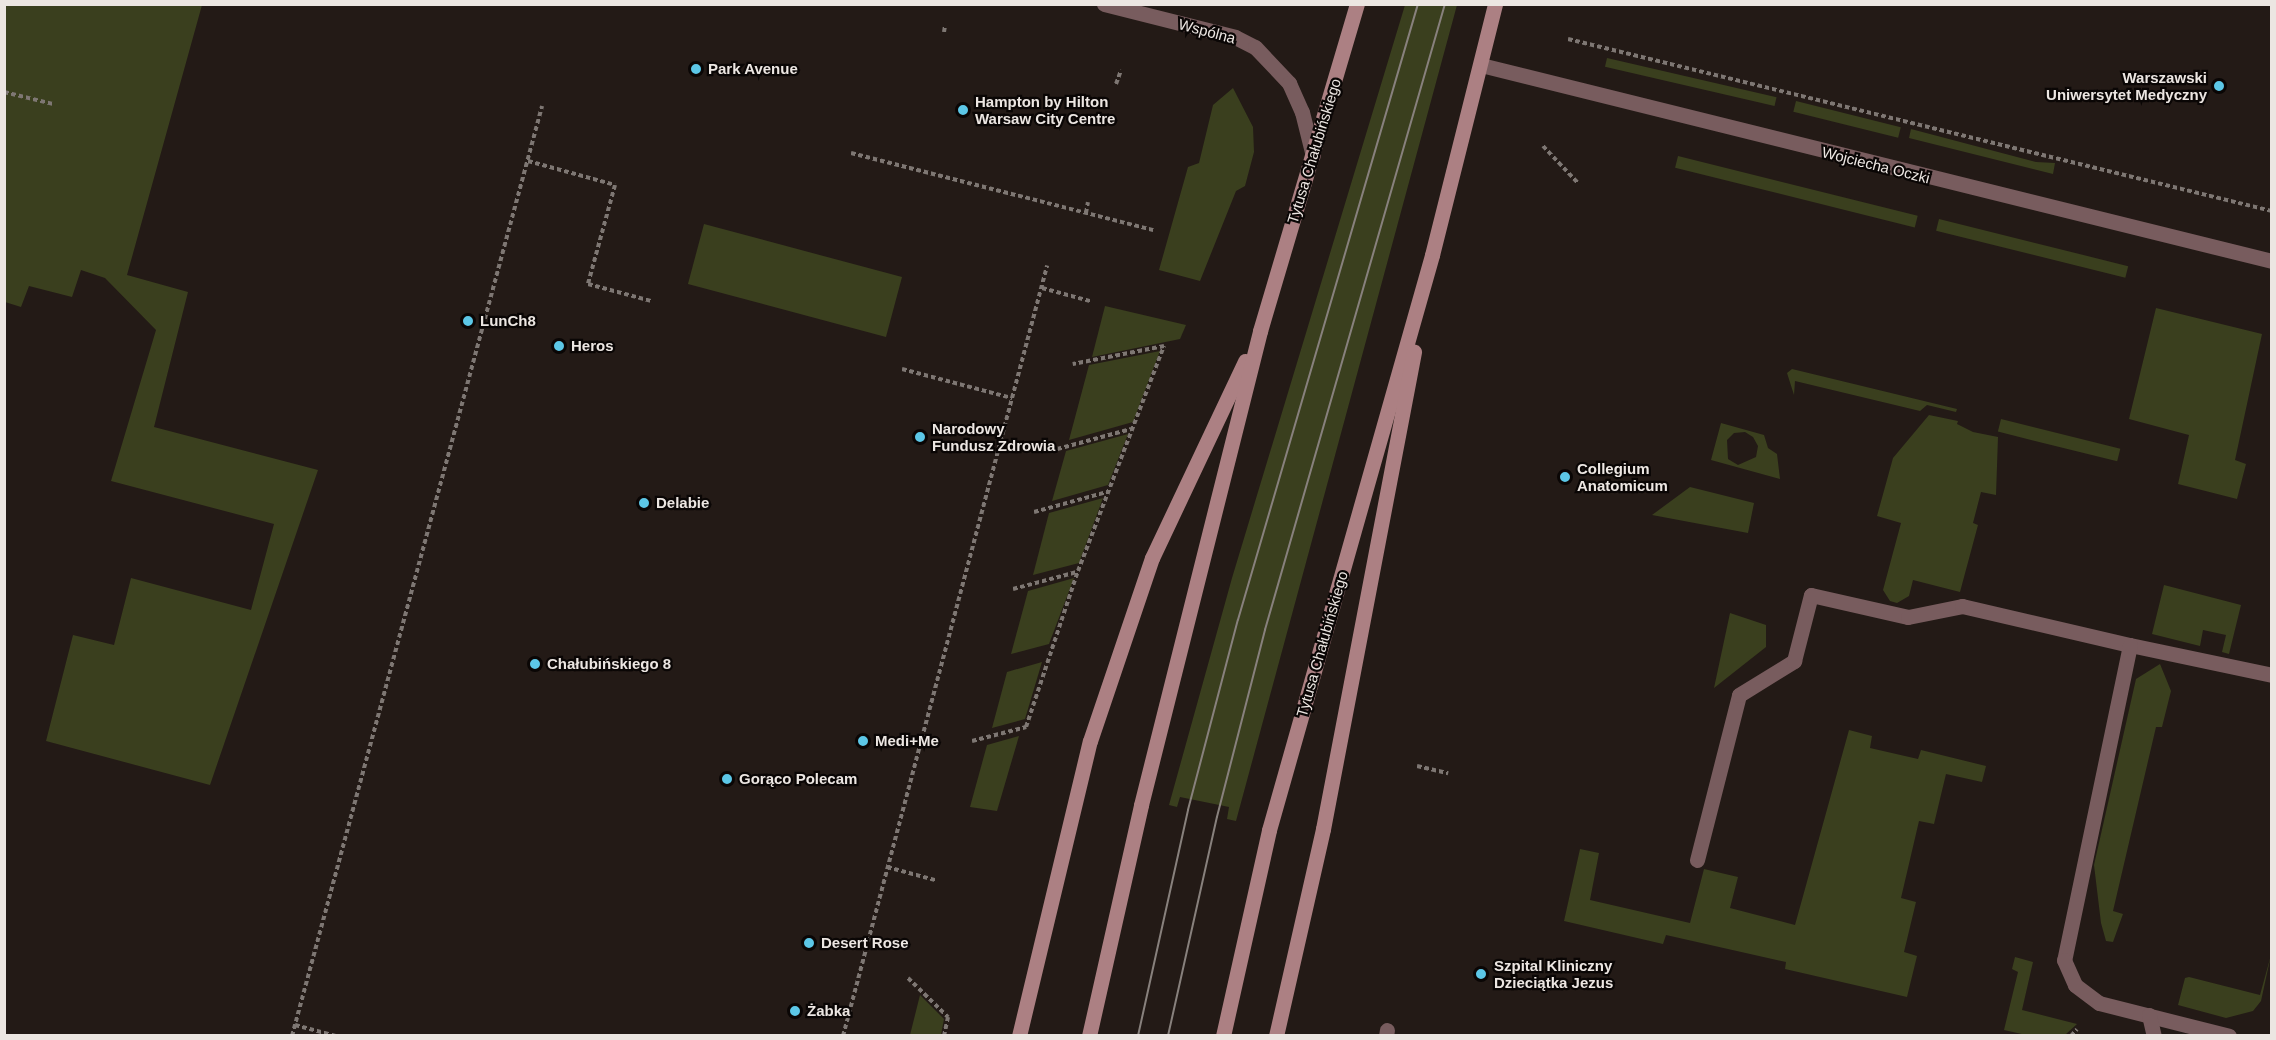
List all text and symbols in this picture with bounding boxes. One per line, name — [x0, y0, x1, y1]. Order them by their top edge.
street label: Wspólna — [1176, 15, 1238, 47]
place label: Park Avenue — [708, 60, 798, 78]
marker: Park Avenue — [689, 62, 703, 76]
place label: Warszawski Uniwersytet Medyczny — [2046, 68, 2207, 103]
street label: Tytusa Chałubińskiego — [1283, 76, 1345, 226]
marker: Warszawski Uniwersytet Medyczny — [2212, 79, 2226, 93]
place label: Hampton by Hilton Warsaw City Centre — [975, 92, 1115, 127]
marker: Hampton by Hilton Warsaw City Centre — [956, 103, 970, 117]
street label: Wojciecha Oczki — [1820, 143, 1932, 187]
place label: LunCh8 — [480, 312, 536, 330]
marker: LunCh8 — [461, 314, 475, 328]
place label: Heros — [571, 337, 614, 355]
marker: Heros — [552, 339, 566, 353]
place label: Narodowy Fundusz Zdrowia — [932, 419, 1055, 454]
marker: Narodowy Fundusz Zdrowia — [913, 430, 927, 444]
place label: Collegium Anatomicum — [1577, 459, 1668, 494]
marker: Collegium Anatomicum — [1558, 470, 1572, 484]
place label: Delabie — [656, 494, 709, 512]
marker: Delabie — [637, 496, 651, 510]
street label: Tytusa Chałubińskiego — [1293, 569, 1351, 719]
place label: Chałubińskiego 8 — [547, 655, 671, 673]
marker: Chałubińskiego 8 — [528, 657, 542, 671]
place label: Medi+Me — [875, 732, 939, 750]
marker: Medi+Me — [856, 734, 870, 748]
place label: Gorąco Polecam — [739, 770, 857, 788]
marker: Gorąco Polecam — [720, 772, 734, 786]
place label: Desert Rose — [821, 934, 909, 952]
marker: Desert Rose — [802, 936, 816, 950]
place label: Szpital Kliniczny Dzieciątka Jezus — [1494, 956, 1613, 991]
marker: Szpital Kliniczny Dzieciątka Jezus — [1472, 965, 1490, 983]
place label: Żabka — [807, 1002, 850, 1020]
marker: Żabka — [788, 1004, 802, 1018]

